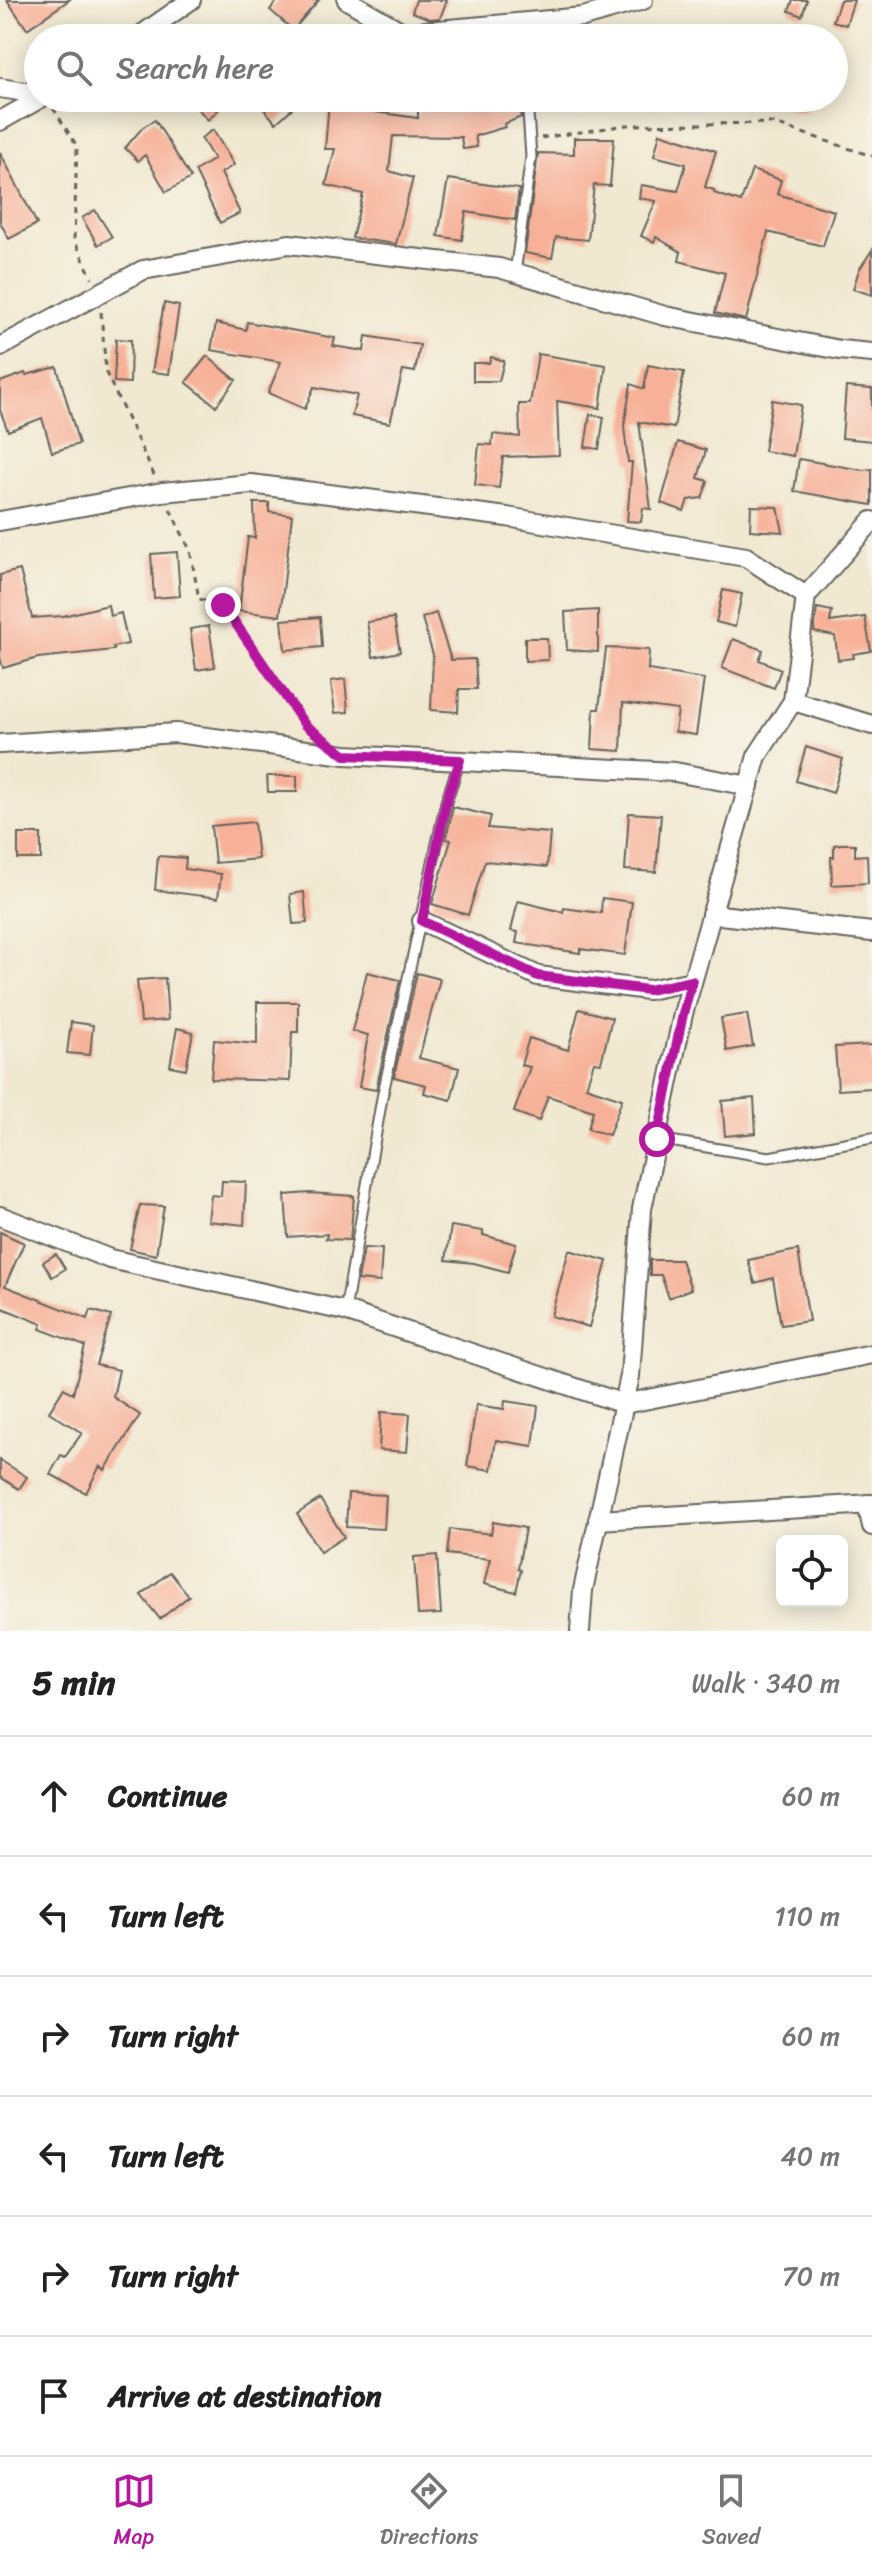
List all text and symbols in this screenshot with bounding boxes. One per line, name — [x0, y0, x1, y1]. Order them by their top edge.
search box — [24, 24, 848, 112]
text: Search here — [116, 41, 274, 95]
icon: search — [52, 46, 96, 90]
route end — [205, 587, 241, 623]
route start — [639, 1121, 675, 1157]
map controls — [776, 1535, 848, 1607]
button: locate — [776, 1535, 848, 1607]
text: 5 min — [32, 1653, 115, 1713]
text: Walk · 340 m — [692, 1660, 840, 1706]
text: Continue — [108, 1769, 227, 1823]
text: 60 m — [782, 1773, 840, 1819]
icon: ahead — [32, 1774, 76, 1818]
text: Turn left — [108, 1889, 224, 1943]
text: 110 m — [775, 1893, 840, 1939]
icon: left — [32, 1894, 76, 1938]
text: Turn right — [108, 2009, 238, 2063]
text: 60 m — [782, 2013, 840, 2059]
icon: right — [32, 2014, 76, 2058]
text: Turn left — [108, 2129, 224, 2183]
text: 40 m — [781, 2133, 840, 2179]
icon: left — [32, 2134, 76, 2178]
text: Turn right — [108, 2249, 238, 2303]
text: 70 m — [782, 2253, 840, 2299]
icon: right — [32, 2254, 76, 2298]
text: Arrive at destination — [108, 2369, 382, 2423]
icon: arrive — [32, 2374, 76, 2418]
tab: Map — [112, 2469, 156, 2556]
tab: Directions — [380, 2469, 478, 2556]
tab: Saved — [702, 2469, 760, 2556]

